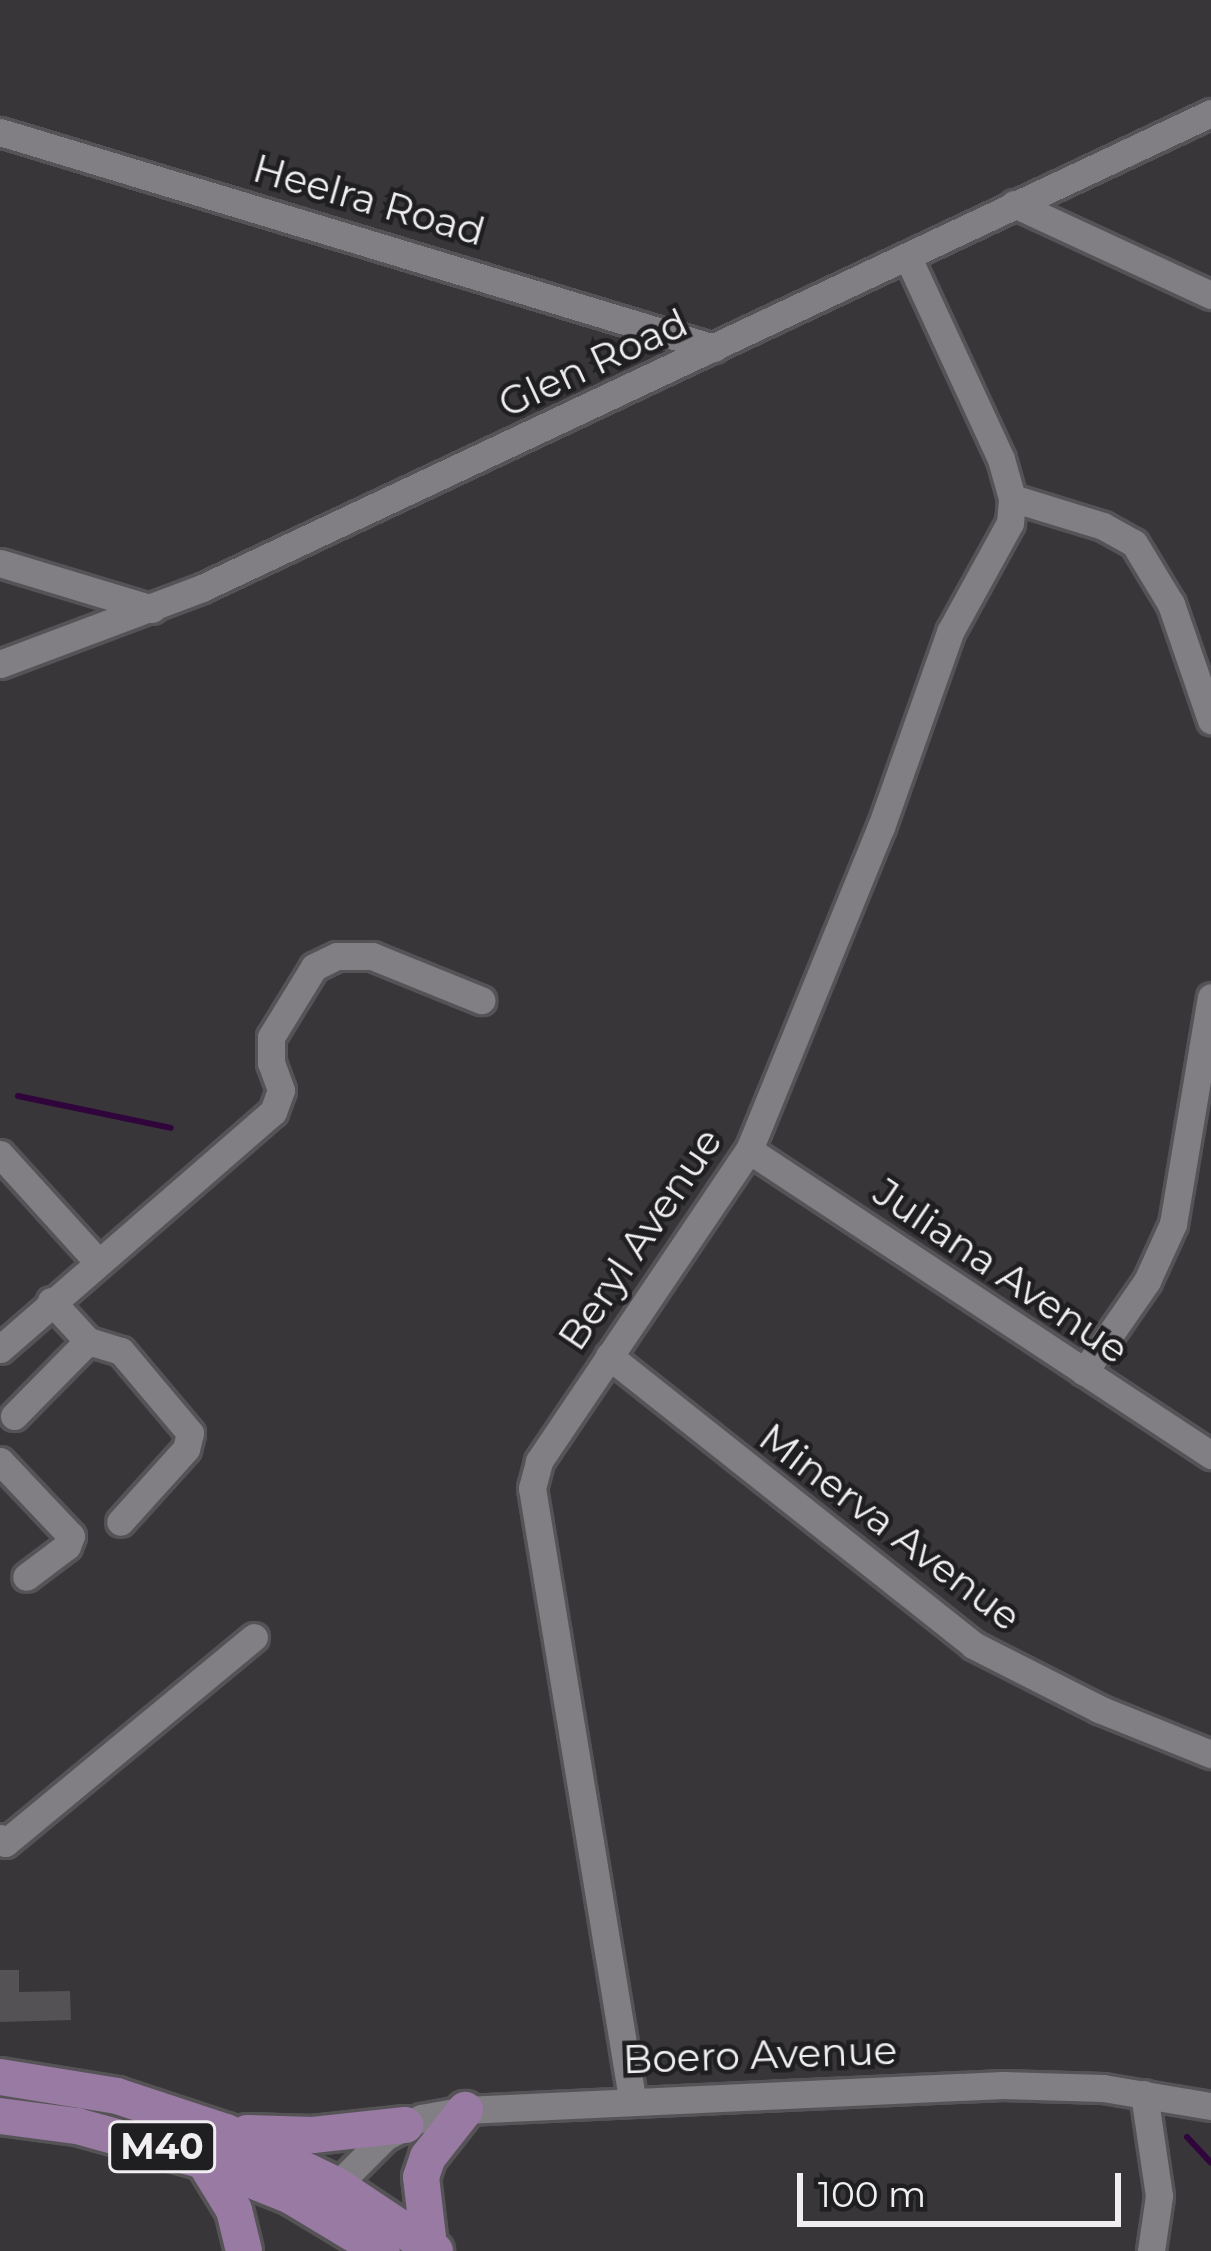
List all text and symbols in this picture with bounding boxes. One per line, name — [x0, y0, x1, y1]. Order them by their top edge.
street label: Heelra Road — [248, 145, 490, 255]
street label: Glen Road — [491, 299, 695, 427]
street label: Beryl Avenue — [549, 1119, 731, 1359]
street label: Juliana Avenue — [865, 1169, 1137, 1373]
street label: Minerva Avenue — [750, 1414, 1030, 1640]
street label: Boero Avenue — [622, 2027, 898, 2083]
road number: M40 — [108, 2117, 216, 2177]
scale bar — [803, 2149, 1127, 2223]
text: 100 m — [818, 2172, 926, 2216]

